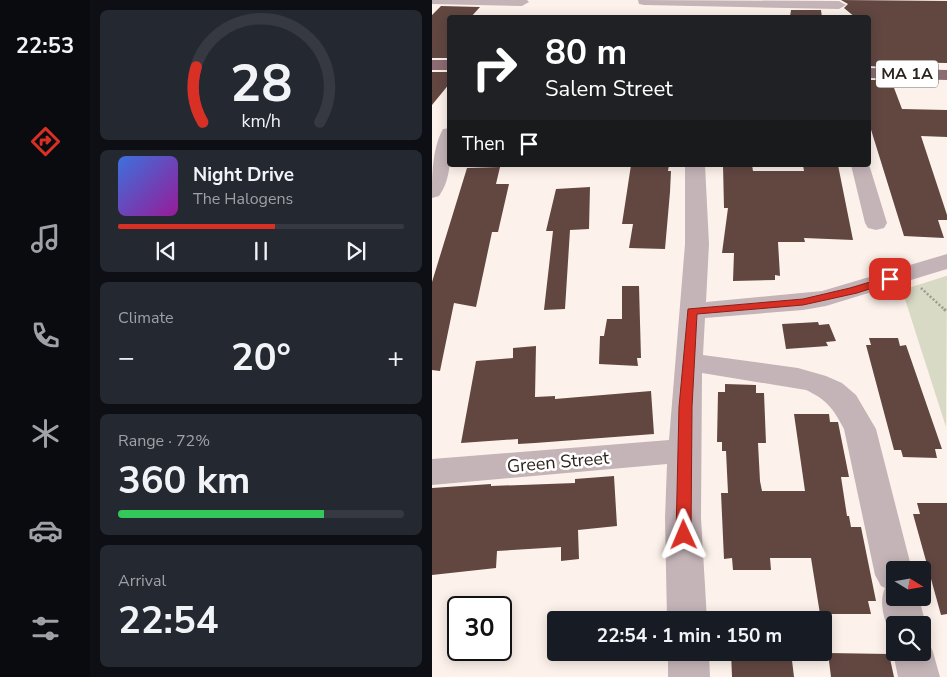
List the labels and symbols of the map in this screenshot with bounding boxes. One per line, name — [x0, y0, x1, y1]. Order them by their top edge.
road number: MA 1A — [876, 61, 938, 88]
pin — [869, 258, 911, 300]
street label: Green Street — [506, 446, 611, 478]
position arrow — [657, 508, 709, 560]
north arrow — [886, 561, 931, 606]
speed limit sign: 30 — [447, 596, 512, 661]

